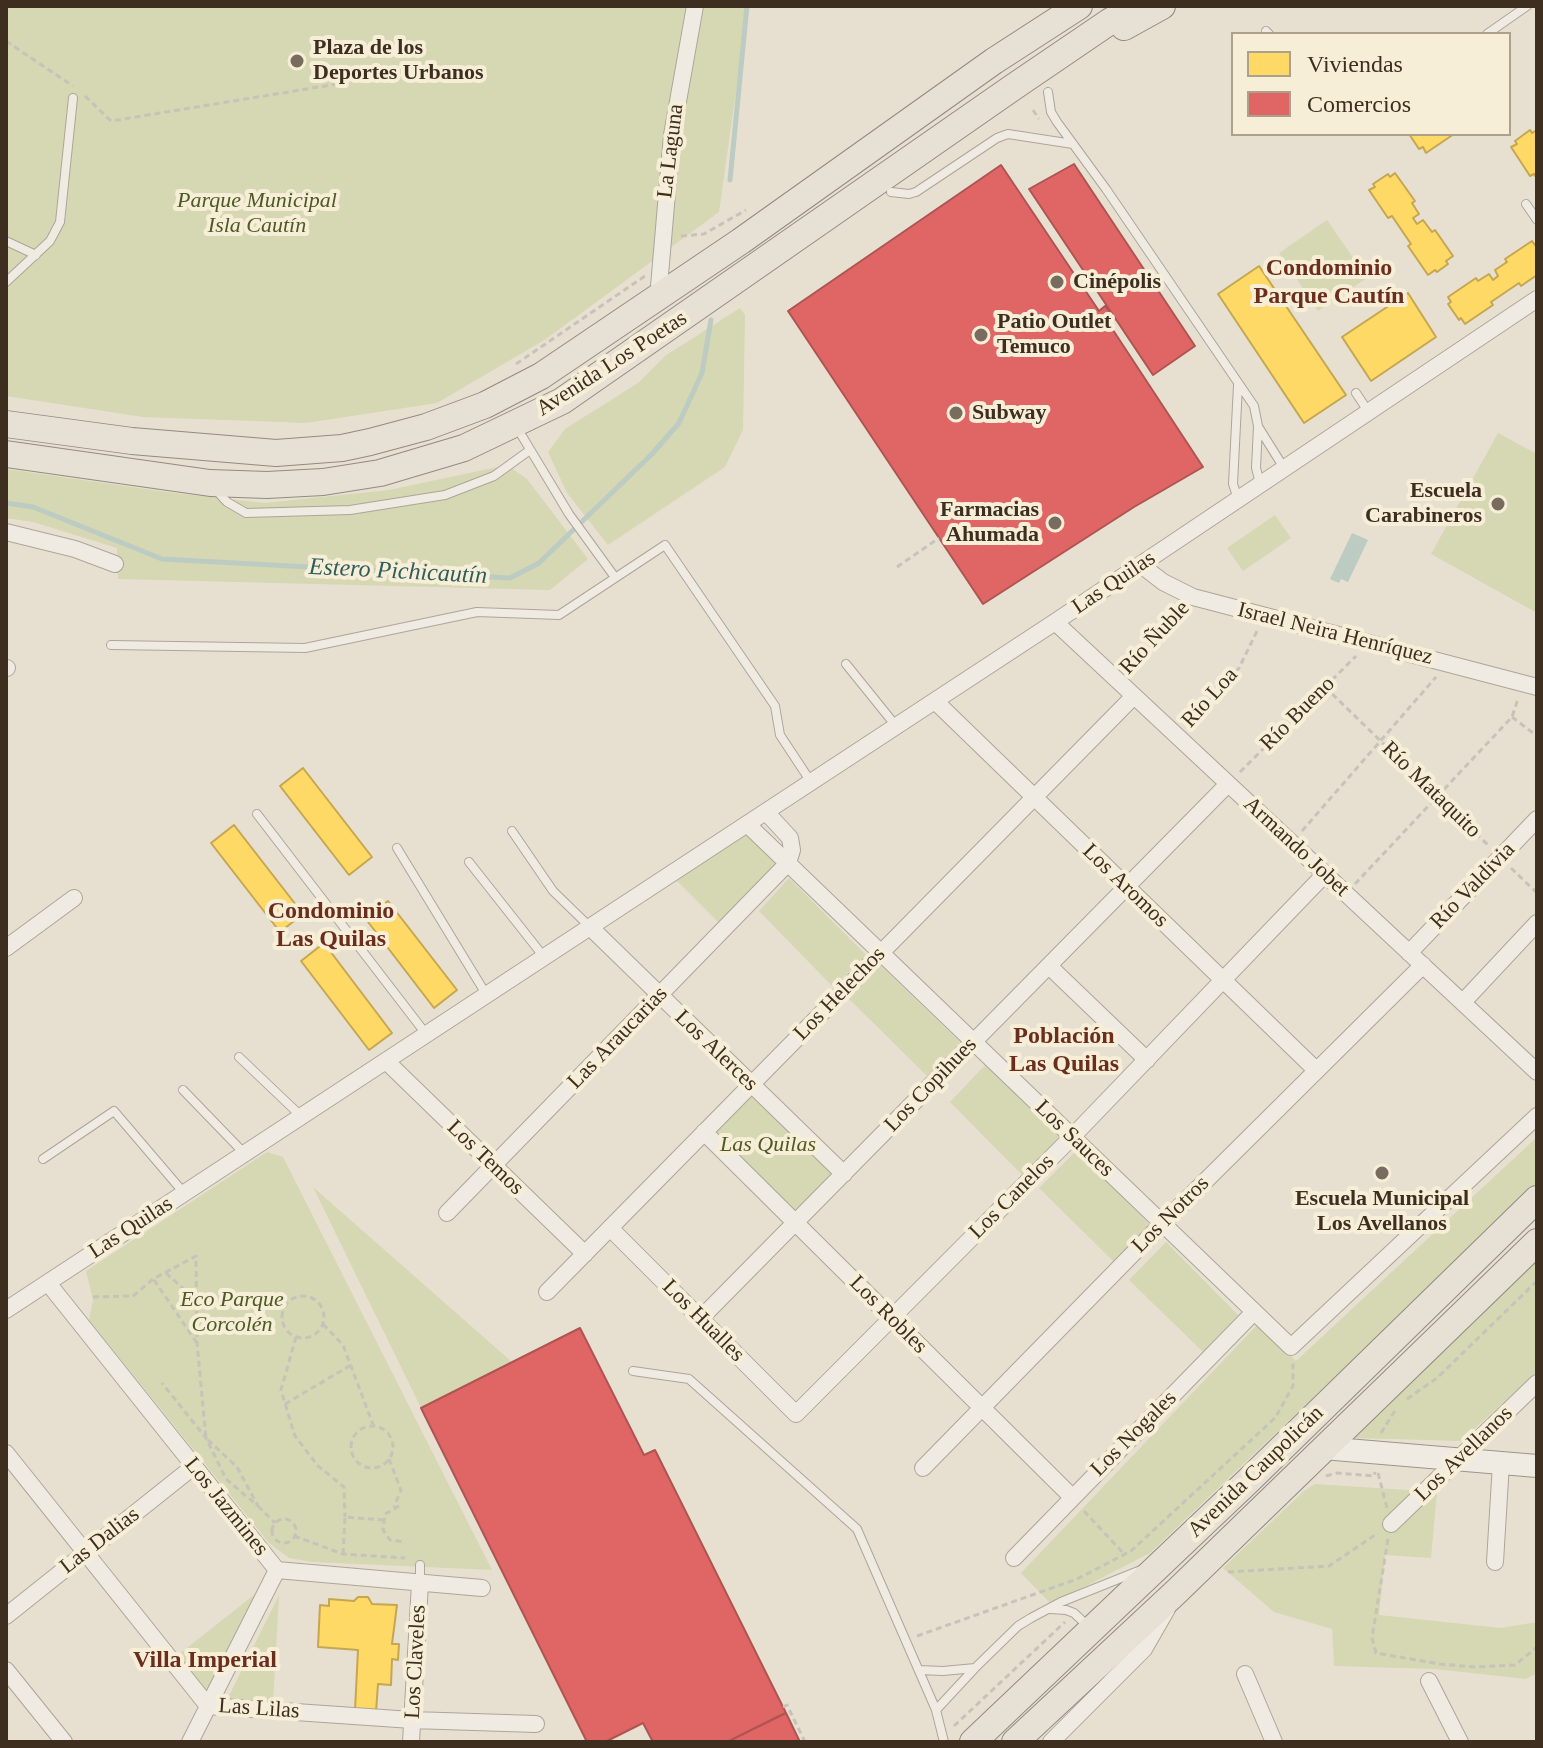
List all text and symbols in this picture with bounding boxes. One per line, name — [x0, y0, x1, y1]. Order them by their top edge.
legend — [1231, 32, 1511, 136]
place label: Plaza de los Deportes Urbanos — [313, 35, 483, 86]
text: Viviendas — [1307, 51, 1403, 77]
marker: Plaza de los Deportes Urbanos — [288, 52, 306, 70]
text: Comercios — [1307, 91, 1411, 117]
street label: La Laguna — [652, 102, 690, 200]
park label: Parque Municipal Isla Cautín — [177, 188, 337, 240]
district label: Condominio Parque Cautín — [1254, 255, 1404, 311]
place label: Cinépolis — [1073, 269, 1161, 295]
marker: Cinépolis — [1048, 273, 1066, 291]
street label: Avenida Los Poetas — [532, 305, 692, 423]
place label: Patio Outlet Temuco — [997, 309, 1111, 360]
marker: Patio Outlet Temuco — [972, 326, 990, 344]
place label: Subway — [972, 400, 1047, 426]
marker: Subway — [947, 404, 965, 422]
place label: Escuela Carabineros — [1365, 478, 1482, 530]
marker: Escuela Carabineros — [1489, 495, 1507, 513]
place label: Farmacias Ahumada — [940, 497, 1039, 548]
marker: Farmacias Ahumada — [1046, 514, 1064, 532]
street label: Las Quilas — [1067, 546, 1161, 620]
water label: Estero Pichicautín — [308, 553, 488, 591]
street label: Río Ñuble — [1114, 596, 1196, 680]
street label: Israel Neira Henríquez — [1235, 597, 1435, 671]
street label: Río Loa — [1176, 663, 1244, 733]
street label: Río Bueno — [1255, 671, 1341, 757]
street label: Río Mataquito — [1376, 736, 1486, 844]
street label: Armando Jobet — [1238, 791, 1354, 903]
street label: Río Valdivia — [1425, 837, 1521, 935]
street label: Los Aromos — [1076, 839, 1174, 933]
district label: Condominio Las Quilas — [268, 898, 394, 954]
street label: Los Helechos — [789, 942, 891, 1046]
street label: Las Araucarias — [562, 981, 674, 1095]
street label: Los Alerces — [669, 1005, 763, 1097]
district label: Población Las Quilas — [1009, 1023, 1119, 1079]
street label: Los Copihues — [879, 1032, 983, 1138]
street label: Los Sauces — [1029, 1095, 1119, 1183]
street label: Los Temos — [441, 1115, 529, 1201]
park label: Las Quilas — [720, 1132, 816, 1158]
street label: Los Canelos — [964, 1149, 1060, 1245]
marker: Escuela Municipal Los Avellanos — [1373, 1164, 1391, 1182]
street label: Los Notros — [1127, 1171, 1215, 1259]
place label: Escuela Municipal Los Avellanos — [1295, 1186, 1469, 1238]
street label: Las Quilas — [84, 1191, 178, 1265]
street label: Los Robles — [843, 1270, 933, 1360]
street label: Los Hualles — [656, 1274, 750, 1368]
park label: Eco Parque Corcolén — [180, 1287, 284, 1338]
street label: Los Nogales — [1086, 1386, 1182, 1482]
street label: Avenida Caupolicán — [1183, 1400, 1329, 1544]
street label: Los Avellanos — [1409, 1401, 1519, 1507]
street label: Los Jazmines — [178, 1452, 274, 1562]
street label: Las Dalias — [55, 1502, 145, 1580]
street label: Los Claveles — [400, 1604, 432, 1720]
district label: Villa Imperial — [133, 1647, 277, 1675]
street label: Las Lilas — [218, 1693, 300, 1725]

